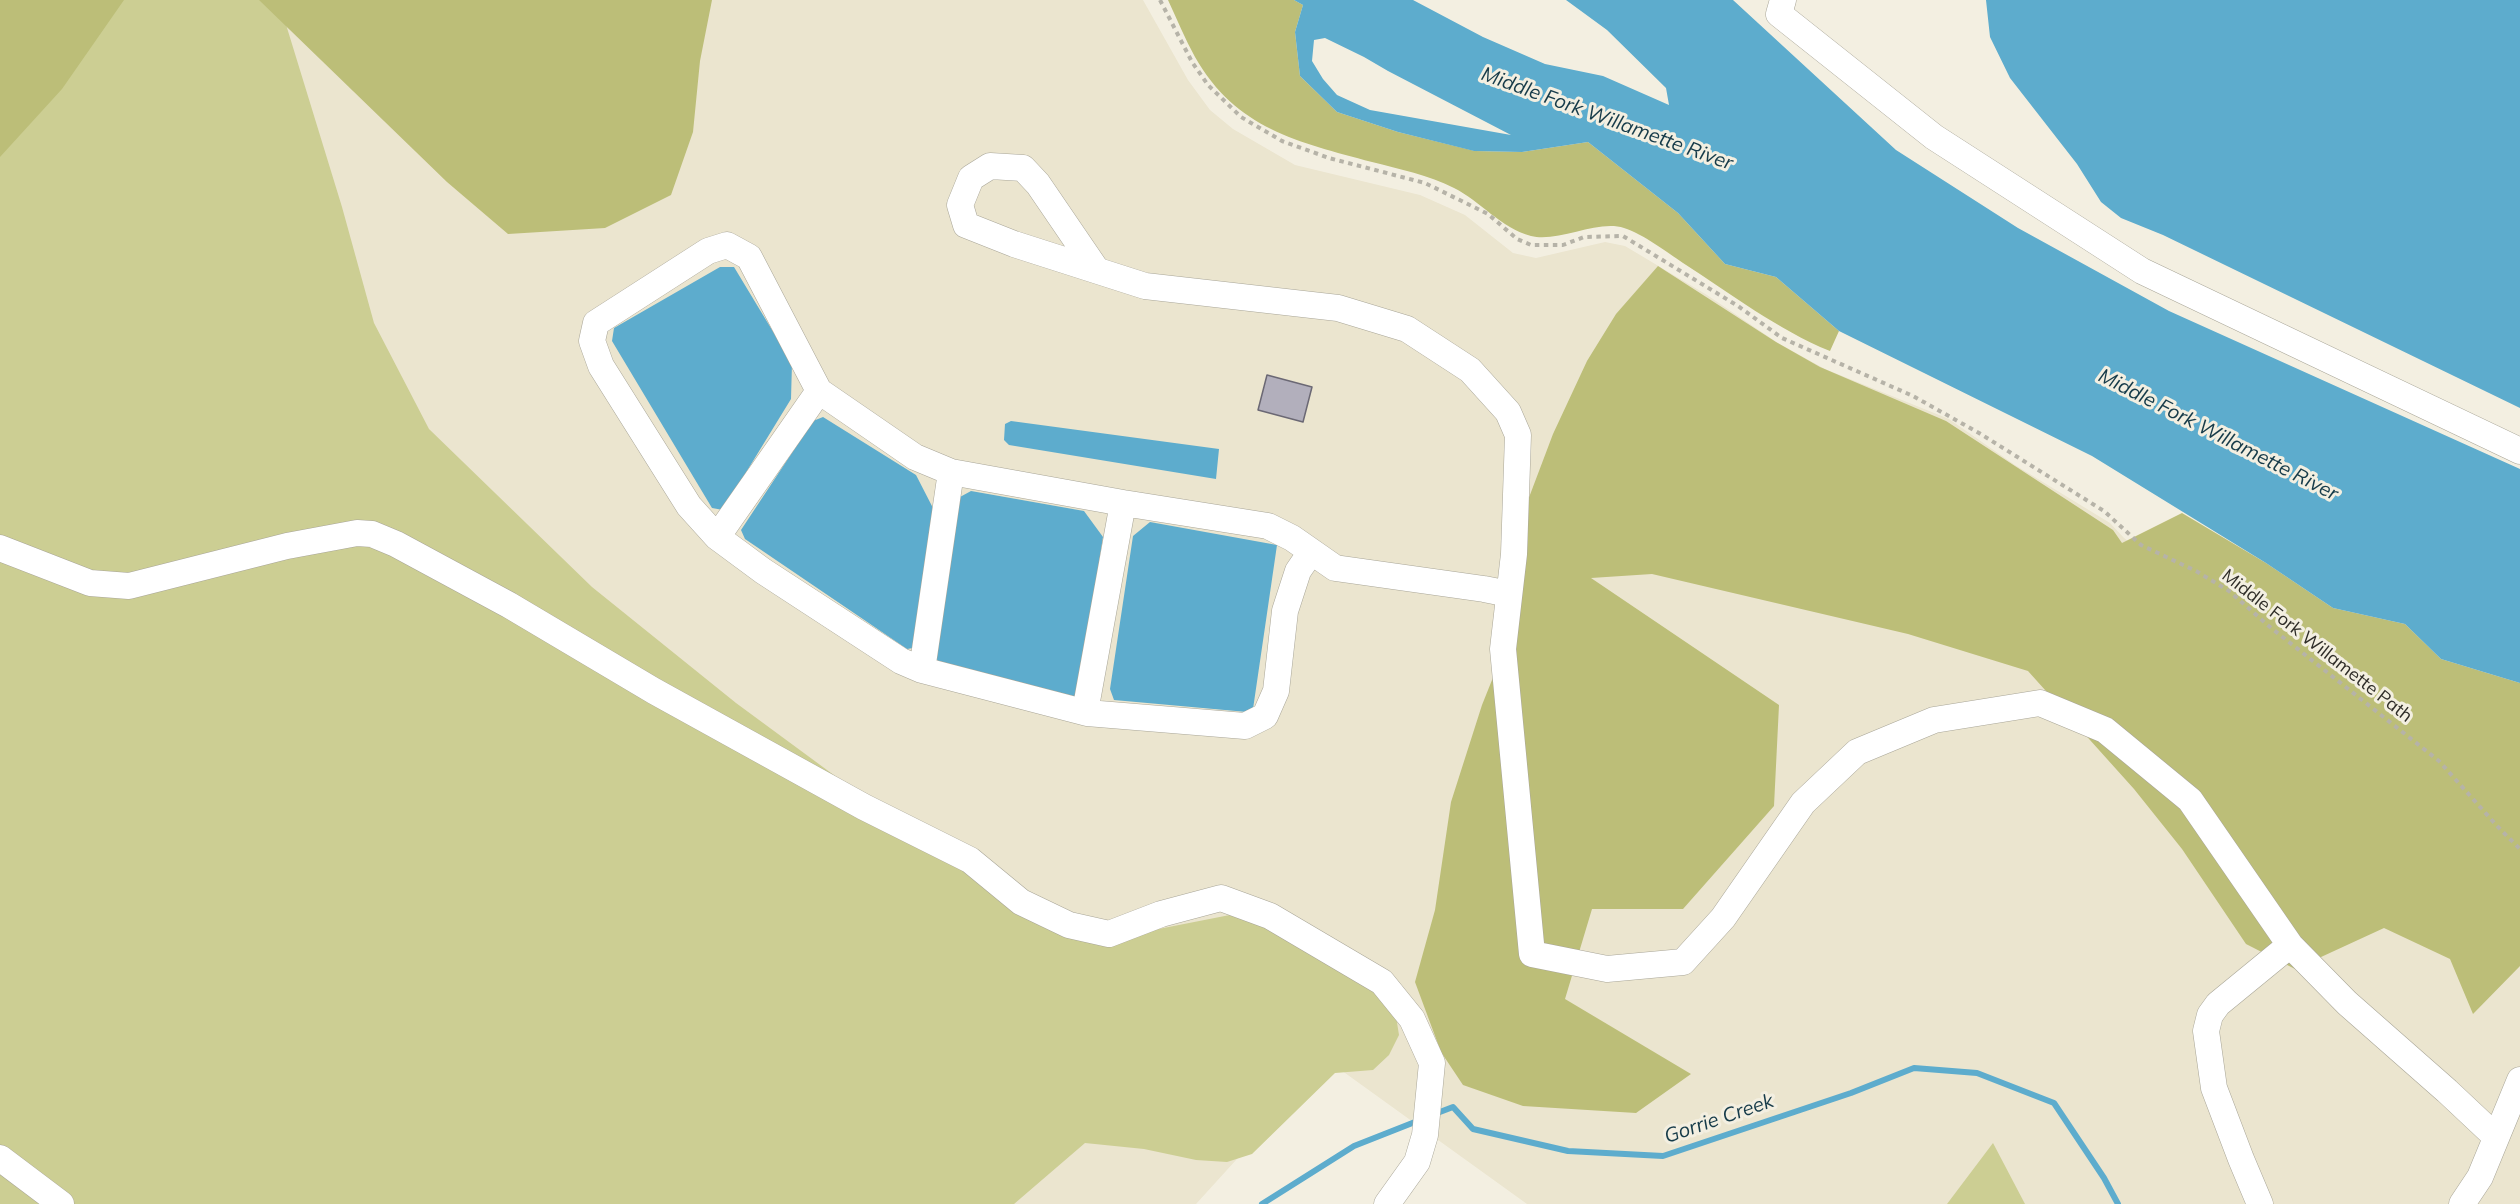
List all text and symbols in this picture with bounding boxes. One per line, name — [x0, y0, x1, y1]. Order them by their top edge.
water label: Middle Fork Willamette River — [1478, 62, 1736, 176]
water label: Middle Fork Willamette River — [2094, 364, 2342, 506]
street label: Middle Fork Willamette Path — [2218, 565, 2416, 727]
water label: Gorrie Creek — [1661, 1089, 1777, 1149]

